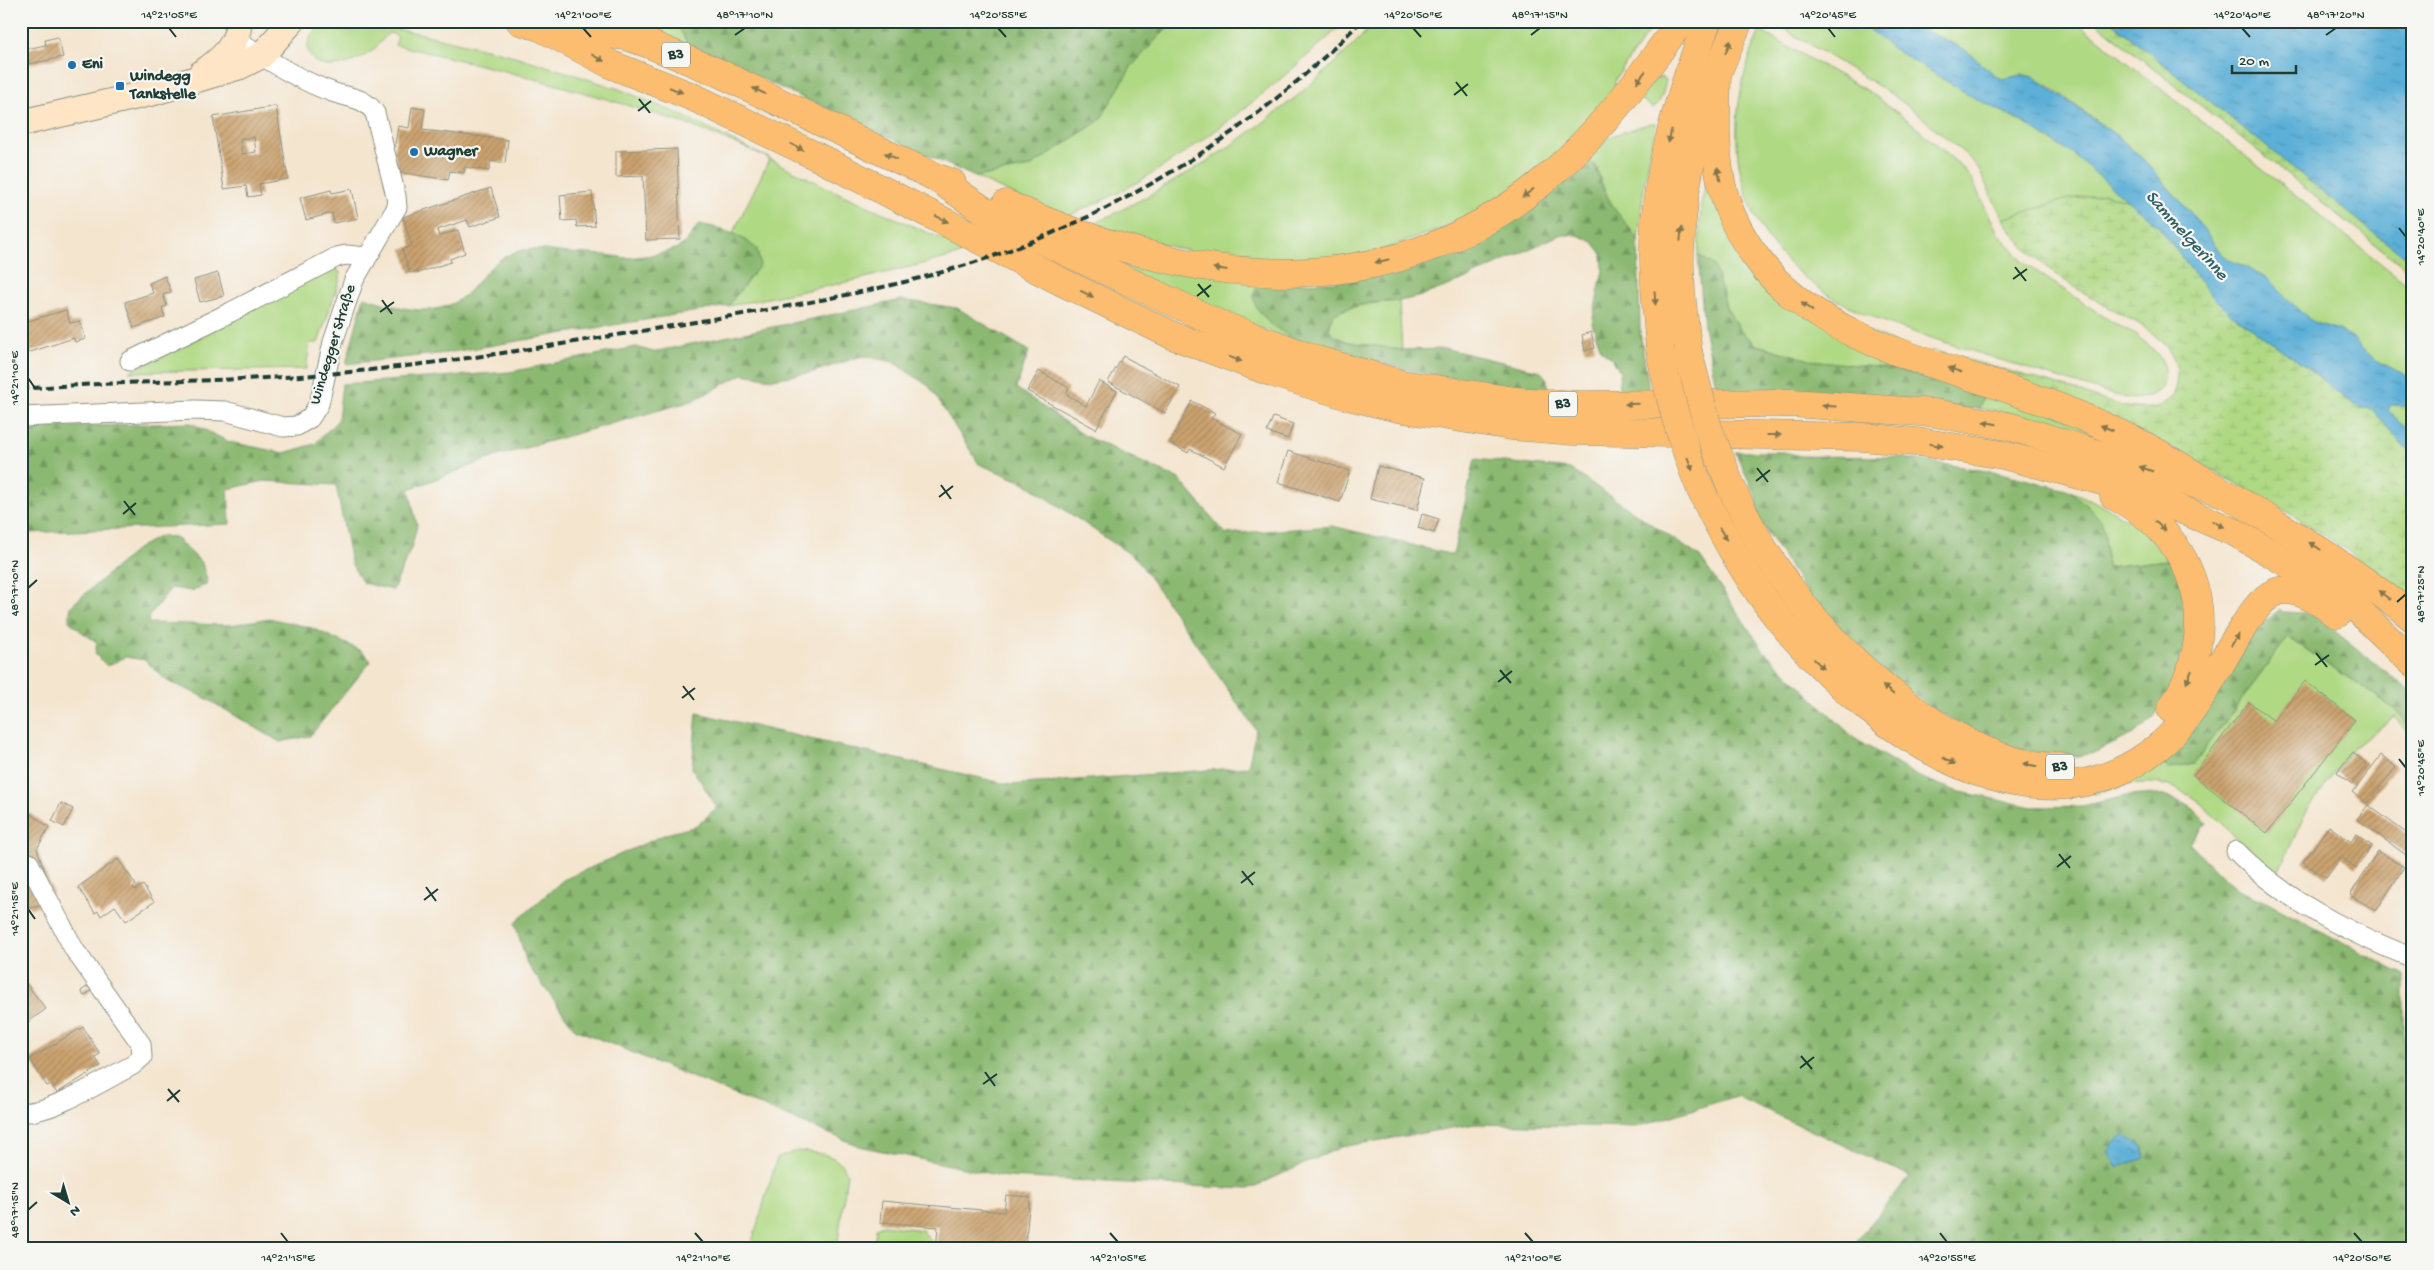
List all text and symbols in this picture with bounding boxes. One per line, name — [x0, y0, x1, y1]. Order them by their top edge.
text: 14°21'05"E — [140, 9, 197, 23]
text: 14°21'00"E — [554, 9, 611, 23]
text: 48°17'10"N — [717, 9, 773, 23]
text: 14°20'55"E — [969, 9, 1027, 23]
text: 14°20'50"E — [1383, 9, 1442, 23]
text: 48°17'15"N — [1512, 9, 1568, 23]
text: 14°20'45"E — [1799, 9, 1857, 23]
text: 14°20'40"E — [2213, 9, 2271, 23]
text: 48°17'20"N — [2307, 9, 2365, 23]
one-way arrow — [1724, 40, 1732, 55]
road number: B3 — [662, 42, 690, 68]
scale bar — [2232, 42, 2295, 74]
text: 20 m — [2239, 53, 2269, 71]
one-way arrow — [591, 54, 605, 62]
place label: Eni — [82, 56, 104, 75]
marker: Eni — [66, 59, 78, 71]
place label: Windegg Tankstelle — [128, 68, 197, 105]
one-way arrow — [1635, 70, 1646, 83]
marker: Windegg Tankstelle — [114, 80, 126, 92]
one-way arrow — [669, 87, 683, 95]
one-way arrow — [752, 87, 766, 95]
one-way arrow — [1666, 129, 1674, 144]
place label: Wagner — [423, 143, 479, 162]
one-way arrow — [790, 143, 804, 151]
marker: Wagner — [408, 146, 420, 158]
one-way arrow — [884, 152, 898, 160]
one-way arrow — [1715, 167, 1723, 182]
water label: Sammelgerinne — [2140, 187, 2232, 286]
one-way arrow — [1521, 188, 1535, 198]
text: 14°20'40"E — [2415, 208, 2429, 266]
one-way arrow — [935, 215, 949, 223]
one-way arrow — [1678, 225, 1686, 241]
one-way arrow — [1374, 257, 1389, 265]
one-way arrow — [1212, 265, 1228, 273]
street label: Windegger Straße — [307, 282, 362, 407]
one-way arrow — [1079, 289, 1094, 298]
one-way arrow — [1652, 290, 1660, 306]
one-way arrow — [1800, 302, 1813, 312]
text: 14°21'10"E — [9, 351, 23, 406]
one-way arrow — [1228, 355, 1243, 363]
one-way arrow — [1948, 366, 1963, 374]
road number: B3 — [1549, 392, 1577, 416]
one-way arrow — [1623, 400, 1639, 408]
one-way arrow — [1821, 401, 1837, 409]
one-way arrow — [1982, 419, 1998, 427]
one-way arrow — [2100, 424, 2114, 432]
one-way arrow — [1766, 431, 1782, 439]
one-way arrow — [1928, 441, 1944, 449]
one-way arrow — [1687, 457, 1695, 471]
one-way arrow — [2139, 464, 2154, 472]
one-way arrow — [2153, 520, 2165, 532]
one-way arrow — [2211, 520, 2225, 528]
one-way arrow — [1718, 527, 1727, 540]
one-way arrow — [2308, 541, 2321, 551]
text: 48°17'10"N — [9, 560, 23, 616]
text: 48°17'25"N — [2415, 565, 2429, 622]
one-way arrow — [2378, 590, 2391, 601]
one-way arrow — [2230, 633, 2239, 647]
one-way arrow — [1813, 658, 1825, 670]
one-way arrow — [2184, 670, 2192, 684]
one-way arrow — [1882, 685, 1895, 696]
text: 14°20'45"E — [2415, 739, 2429, 797]
road number: B3 — [2046, 754, 2074, 780]
one-way arrow — [1942, 756, 1955, 765]
one-way arrow — [2022, 760, 2038, 768]
text: 14°21'15"E — [9, 882, 23, 937]
north arrow — [42, 1178, 92, 1228]
text: 48°17'15"N — [9, 1182, 23, 1238]
text: N — [66, 1201, 83, 1220]
text: 14°21'15"E — [260, 1252, 315, 1266]
text: 14°21'10"E — [675, 1252, 730, 1266]
text: 14°21'05"E — [1089, 1252, 1146, 1266]
text: 14°21'00"E — [1504, 1252, 1561, 1266]
text: 14°20'55"E — [1918, 1252, 1976, 1266]
text: 14°20'50"E — [2332, 1252, 2391, 1266]

